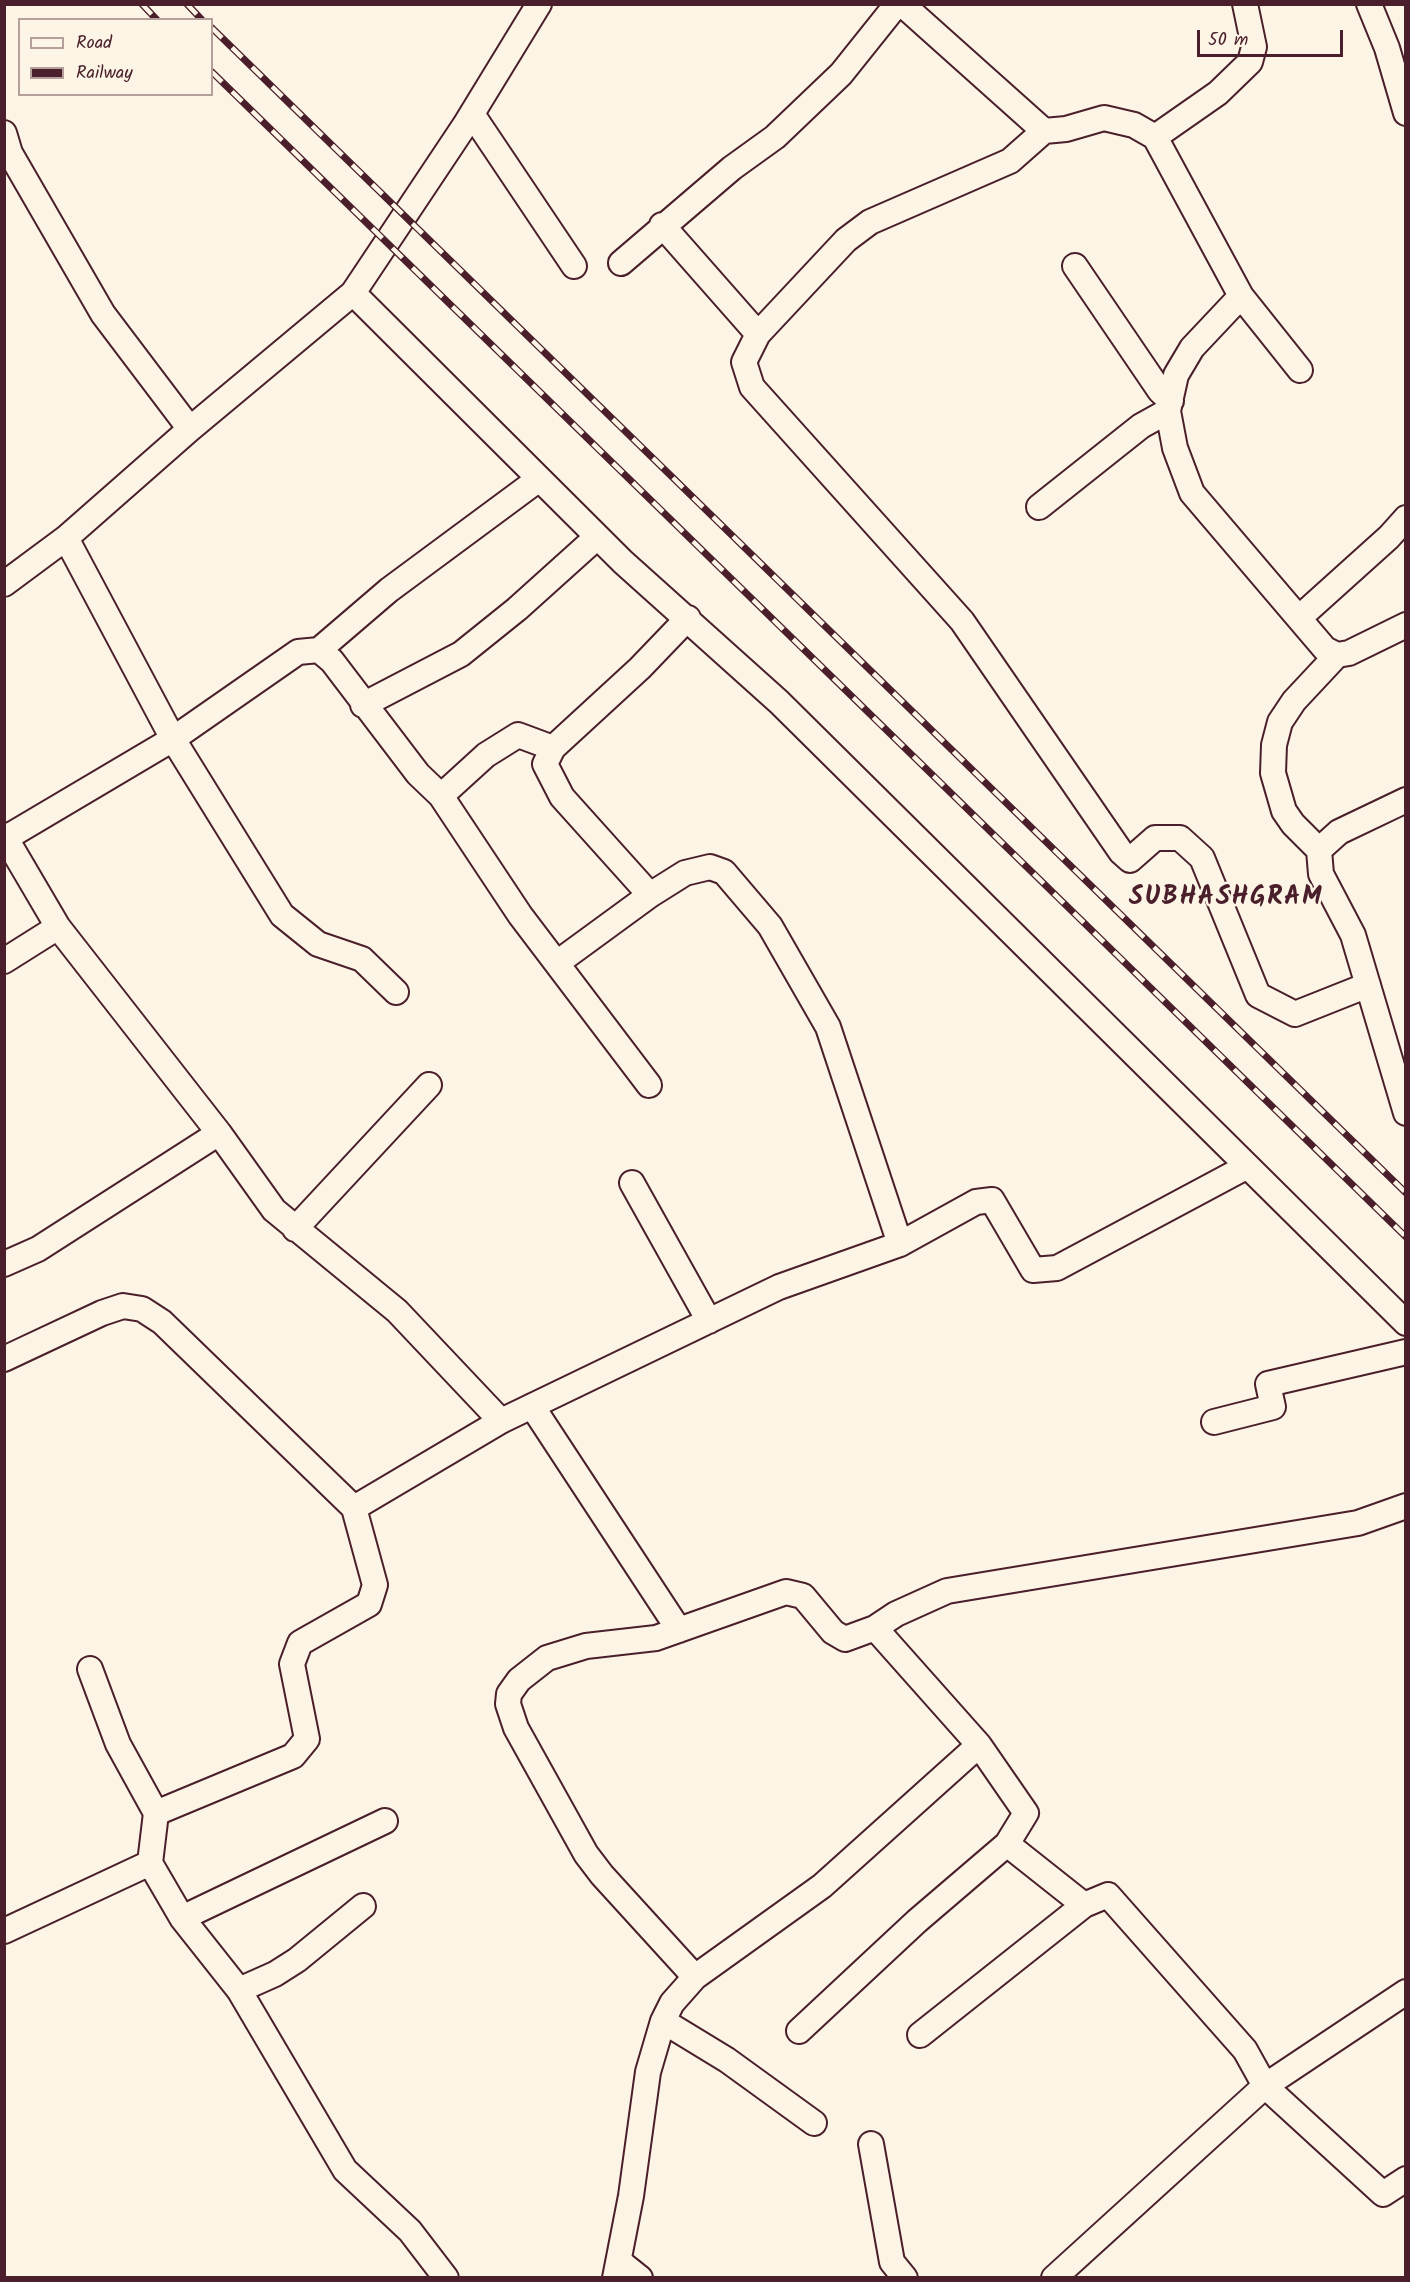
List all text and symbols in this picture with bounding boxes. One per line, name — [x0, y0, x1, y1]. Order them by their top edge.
legend — [18, 18, 213, 96]
scale bar — [1200, 18, 1346, 56]
text: 50 m — [1208, 26, 1248, 55]
text: Road — [76, 29, 112, 58]
text: Railway — [76, 59, 133, 88]
district label: SUBHASHGRAM — [1129, 884, 1323, 916]

